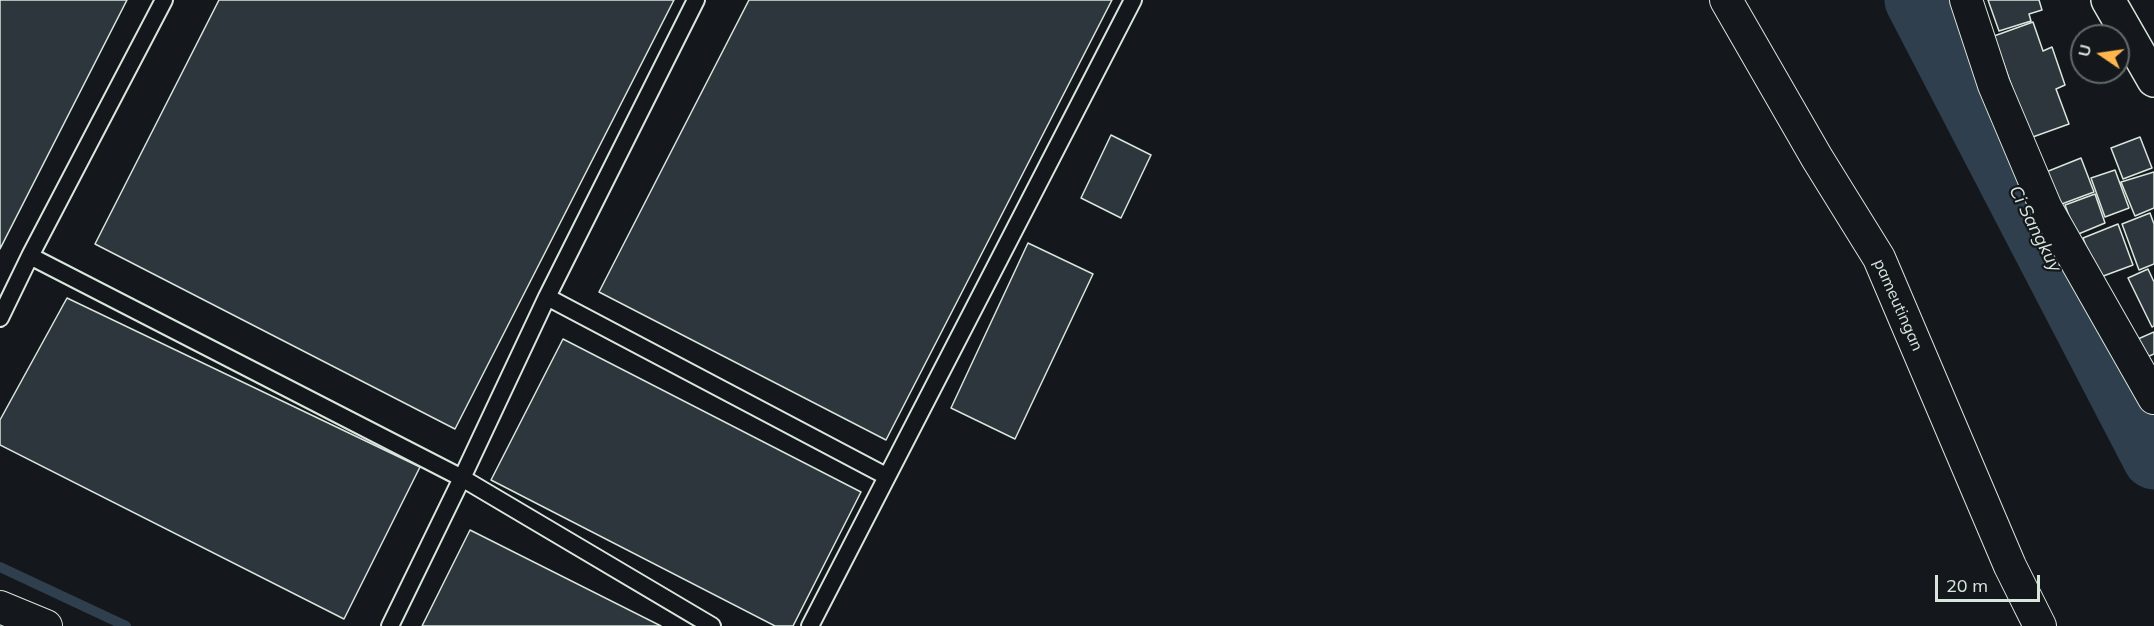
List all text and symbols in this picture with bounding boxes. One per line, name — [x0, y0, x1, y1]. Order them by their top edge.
north arrow — [2070, 24, 2130, 84]
text: U — [2073, 42, 2095, 58]
water label: Ci Sangkuy — [2004, 182, 2066, 276]
street label: pameutingan — [1869, 256, 1927, 354]
scale bar — [1938, 563, 2043, 601]
text: 20 m — [1946, 574, 1988, 597]

